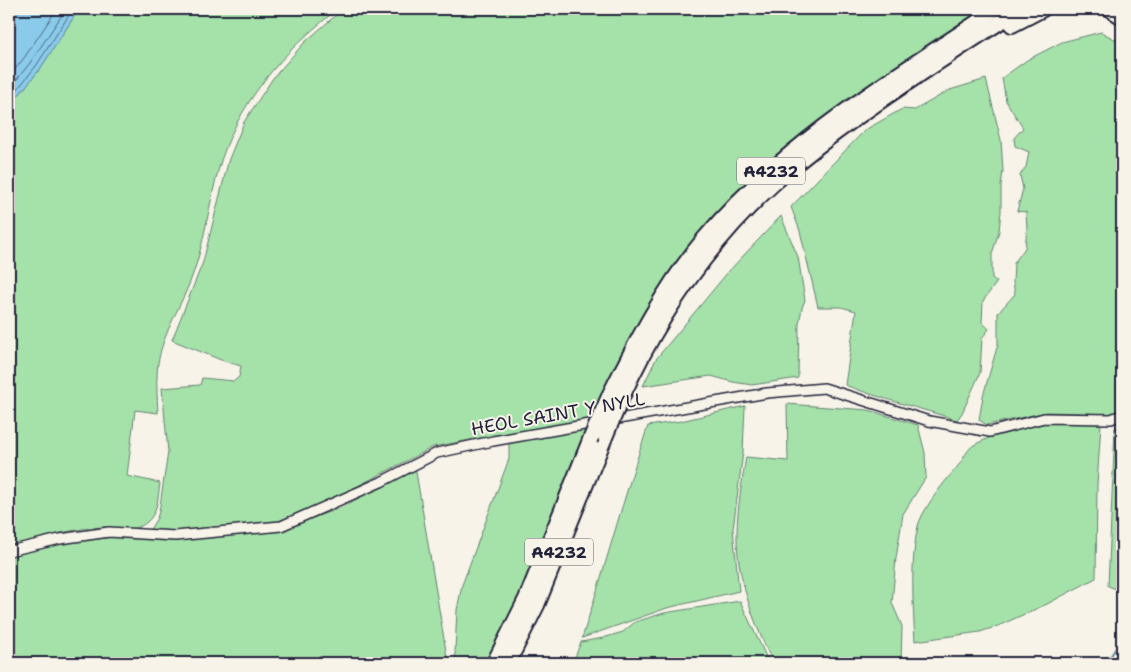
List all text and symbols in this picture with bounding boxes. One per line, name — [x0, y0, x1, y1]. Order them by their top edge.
road number: A4232 — [737, 158, 805, 185]
street label: HEOL SAINT Y NYLL — [469, 387, 647, 441]
road number: A4232 — [525, 538, 593, 566]

